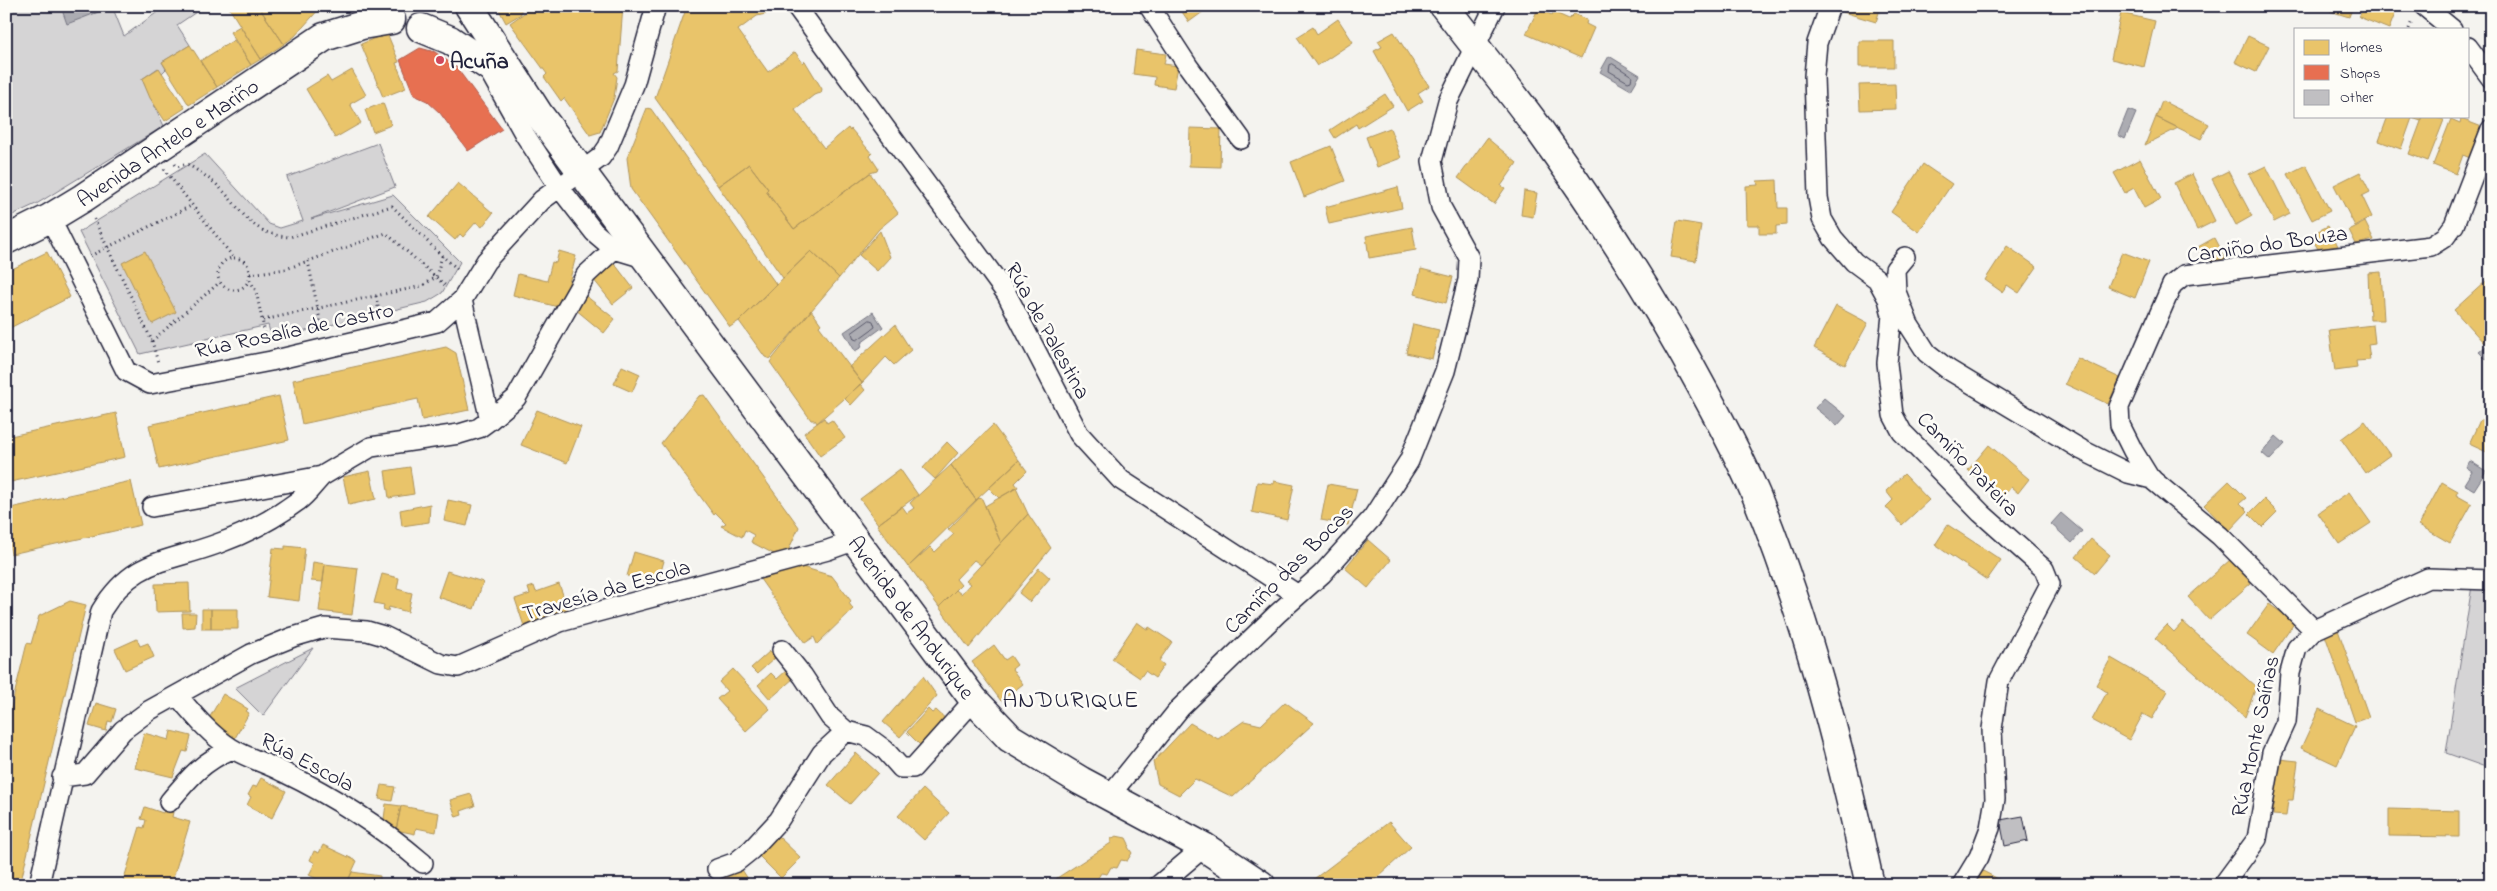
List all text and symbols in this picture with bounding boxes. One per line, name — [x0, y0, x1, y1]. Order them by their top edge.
legend — [2294, 28, 2470, 118]
text: Homes — [2340, 37, 2383, 59]
place label: Acuña — [450, 47, 509, 79]
marker: Acuña — [434, 54, 446, 66]
text: Shops — [2340, 63, 2380, 85]
street label: Avenida Antelo e Mariño — [71, 72, 266, 217]
text: Other — [2340, 87, 2374, 109]
street label: Camiño do Bouza — [2185, 219, 2350, 273]
street label: Rúa de Palestina — [996, 257, 1097, 406]
street label: Rúa Rosalía de Castro — [192, 295, 397, 369]
street label: Camiño Pateira — [1908, 405, 2026, 525]
street label: Camiño das Bocas — [1218, 498, 1363, 643]
street label: Avenida de Andurique — [838, 530, 981, 707]
street label: Travesía da Escola — [519, 553, 695, 631]
street label: Rúa Monte Saíñas — [2224, 653, 2290, 820]
district label: ANDURIQUE — [1003, 684, 1139, 719]
street label: Rúa Escola — [254, 725, 359, 802]

